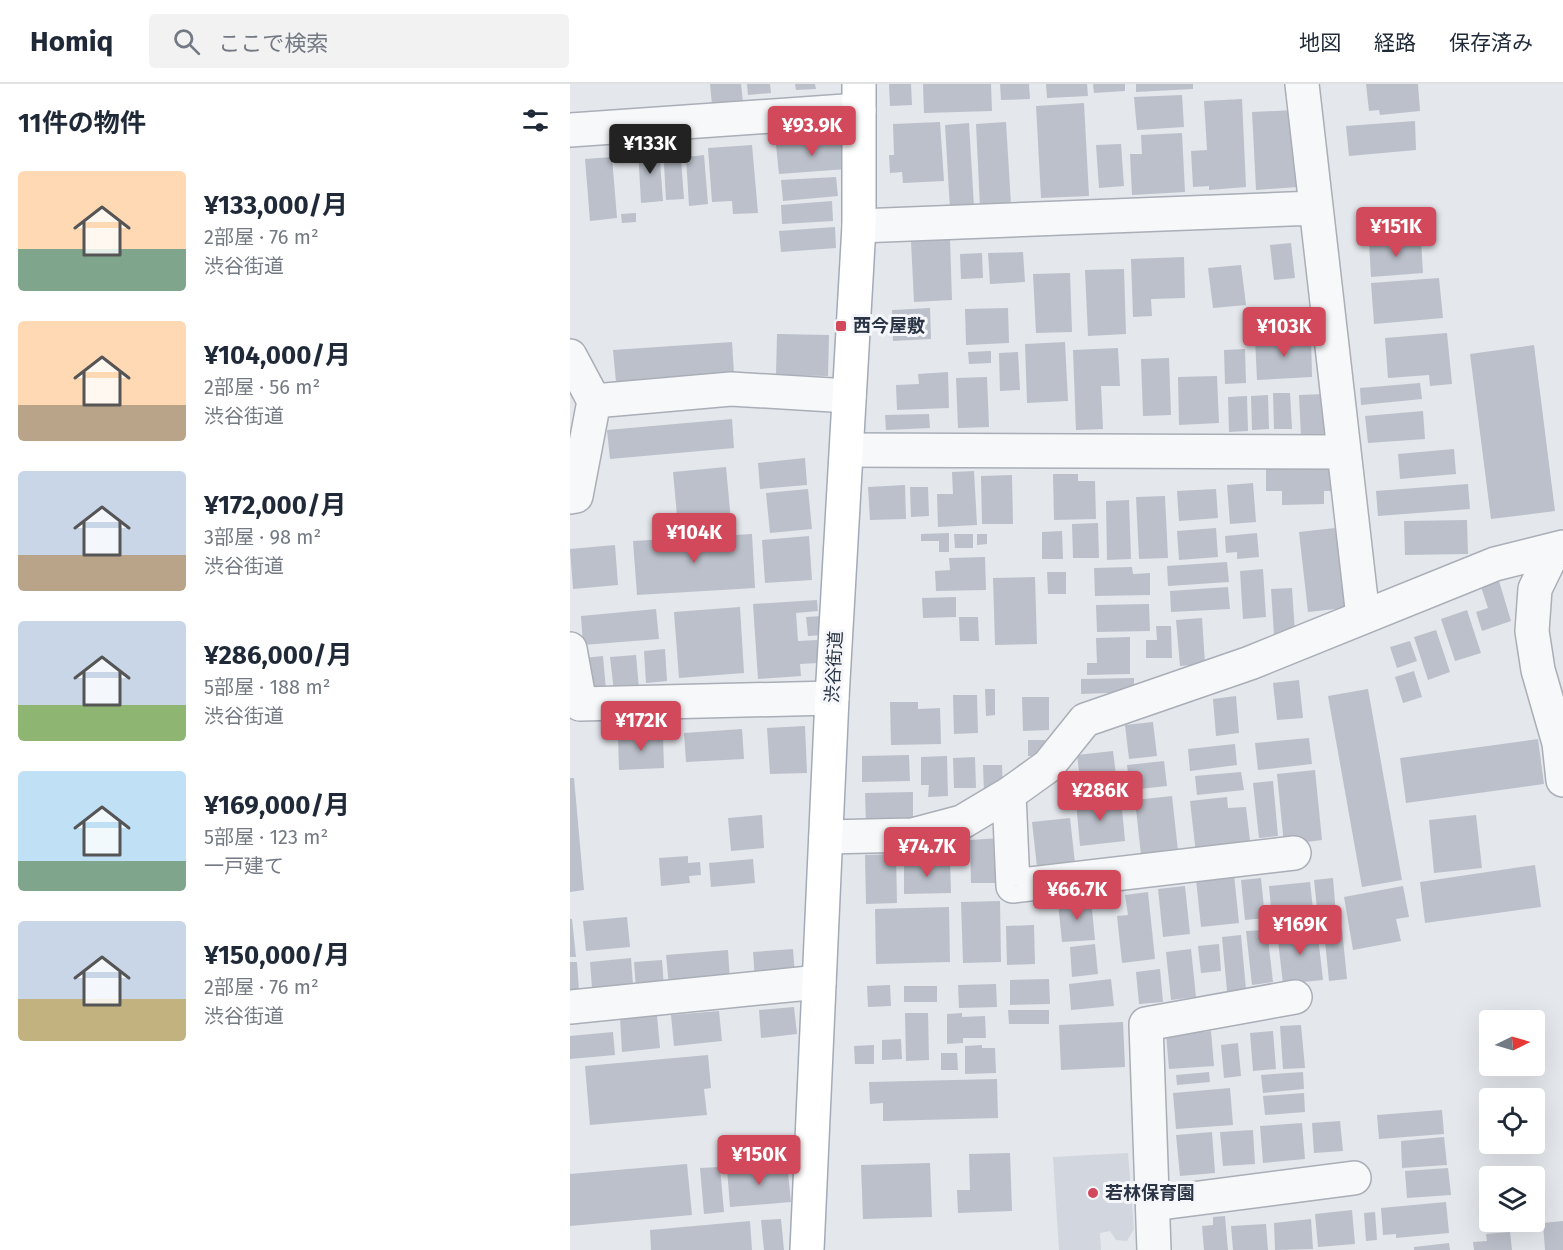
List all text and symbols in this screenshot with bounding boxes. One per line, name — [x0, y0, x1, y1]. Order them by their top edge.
search box — [149, 14, 569, 68]
text: Homiq — [30, 25, 113, 58]
icon: search — [170, 25, 203, 58]
text: ここで検索 — [218, 30, 328, 57]
text: 地図 — [1299, 30, 1341, 56]
text: 経路 — [1374, 30, 1416, 56]
text: 保存済み — [1449, 30, 1533, 56]
icon: filters — [519, 104, 552, 137]
pin: ¥93.9K — [763, 106, 861, 157]
text: 11件の物件 — [18, 108, 146, 139]
text: ¥93.9K — [782, 113, 842, 137]
pin: ¥133K — [608, 124, 692, 175]
text: ¥133K — [623, 131, 677, 155]
text: ¥133,000/月 — [204, 190, 348, 221]
icon: home — [66, 195, 138, 267]
pin: ¥151K — [1354, 207, 1438, 258]
text: ¥151K — [1370, 214, 1422, 238]
text: 2部屋 · 76 m² — [204, 225, 319, 249]
text: 渋谷街道 — [204, 254, 284, 278]
pin: ¥103K — [1242, 307, 1326, 358]
text: ¥103K — [1257, 314, 1311, 338]
place label: 西今屋敷 — [853, 315, 925, 337]
marker: 西今屋敷 — [834, 319, 848, 333]
text: ¥104,000/月 — [204, 340, 351, 371]
icon: home — [66, 345, 138, 417]
text: 2部屋 · 56 m² — [204, 375, 320, 399]
text: 渋谷街道 — [204, 404, 284, 428]
text: ¥172,000/月 — [204, 490, 346, 521]
icon: home — [66, 495, 138, 567]
pin: ¥104K — [652, 513, 736, 564]
text: ¥104K — [666, 520, 722, 544]
text: 3部屋 · 98 m² — [204, 525, 321, 549]
text: 渋谷街道 — [204, 554, 284, 578]
street label: 渋谷街道 — [821, 630, 847, 704]
text: ¥286,000/月 — [204, 640, 353, 671]
icon: home — [66, 645, 138, 717]
text: 5部屋 · 188 m² — [204, 675, 330, 699]
pin: ¥172K — [599, 701, 683, 752]
text: 渋谷街道 — [204, 704, 284, 728]
text: ¥172K — [615, 708, 667, 732]
pin: ¥286K — [1058, 771, 1142, 822]
text: ¥286K — [1072, 778, 1128, 802]
text: ¥169,000/月 — [204, 790, 350, 821]
icon: home — [66, 795, 138, 867]
text: 5部屋 · 123 m² — [204, 825, 328, 849]
pin: ¥74.7K — [878, 827, 976, 878]
text: ¥74.7K — [898, 834, 956, 858]
text: 一戸建て — [204, 854, 284, 878]
pin: ¥66.7K — [1028, 870, 1126, 921]
text: ¥66.7K — [1047, 877, 1107, 901]
pin: ¥169K — [1258, 905, 1342, 956]
text: ¥169K — [1273, 912, 1327, 936]
text: ¥150,000/月 — [204, 940, 350, 971]
icon: home — [66, 945, 138, 1017]
text: 2部屋 · 76 m² — [204, 975, 319, 999]
text: 渋谷街道 — [204, 1004, 284, 1028]
north arrow — [1479, 1010, 1545, 1076]
map controls — [1479, 1010, 1545, 1232]
button: locate — [1479, 1088, 1545, 1154]
pin: ¥150K — [717, 1135, 801, 1186]
text: ¥150K — [731, 1142, 787, 1166]
button: layers — [1479, 1166, 1545, 1232]
place label: 若林保育園 — [1105, 1182, 1195, 1204]
marker: 若林保育園 — [1086, 1186, 1100, 1200]

